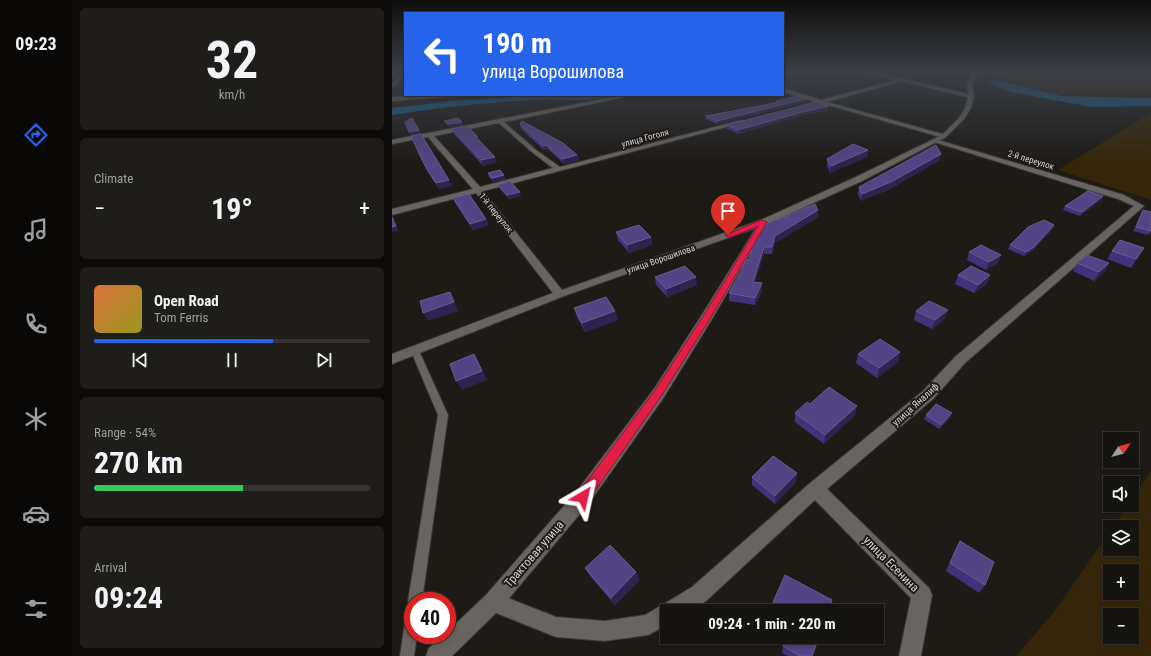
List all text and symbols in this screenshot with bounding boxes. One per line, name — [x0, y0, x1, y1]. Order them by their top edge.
text: 190 m — [482, 27, 552, 60]
icon: left — [416, 28, 468, 80]
text: 32 — [206, 30, 258, 91]
text: 09:23 — [15, 33, 57, 54]
text: улица Ворошилова — [482, 61, 624, 82]
text: km/h — [219, 87, 245, 102]
icon: directions — [22, 121, 50, 149]
street label: улица Гоголя — [620, 127, 670, 149]
street label: 2-й переулок — [1007, 148, 1056, 172]
text: Climate — [94, 171, 133, 186]
text: 19° — [211, 191, 253, 226]
street label: 1-й переулок — [477, 191, 515, 235]
pin — [711, 194, 745, 235]
text: − — [94, 196, 105, 221]
text: + — [359, 196, 370, 221]
icon: arrive — [717, 200, 739, 222]
icon: music — [22, 216, 50, 244]
street label: улица Ворошилова — [626, 243, 696, 275]
text: Open Road — [154, 292, 219, 310]
icon: phone — [22, 310, 50, 338]
text: Tom Ferris — [154, 310, 208, 325]
icon: previous — [129, 349, 151, 371]
icon: pause — [221, 349, 243, 371]
icon: next — [313, 349, 335, 371]
street label: улица Яналиф — [890, 381, 941, 428]
icon: climate — [22, 405, 50, 433]
text: Range · 54% — [94, 425, 156, 440]
north arrow — [1103, 432, 1139, 468]
map controls — [1103, 432, 1139, 644]
text: 270 km — [94, 445, 183, 480]
position arrow — [562, 476, 604, 518]
button: sound — [1103, 476, 1139, 512]
icon: car — [22, 500, 50, 528]
street label: Трактовая улица — [501, 518, 567, 590]
button: layers — [1103, 520, 1139, 556]
street label: улица Есенина — [860, 533, 922, 595]
text: Arrival — [94, 560, 127, 575]
button: + — [1103, 564, 1139, 600]
text: 09:24 — [94, 580, 163, 615]
speed limit sign: 40 — [404, 592, 456, 644]
icon: filters — [22, 595, 50, 623]
button: − — [1103, 608, 1139, 644]
text: 09:24 · 1 min · 220 m — [708, 615, 836, 633]

